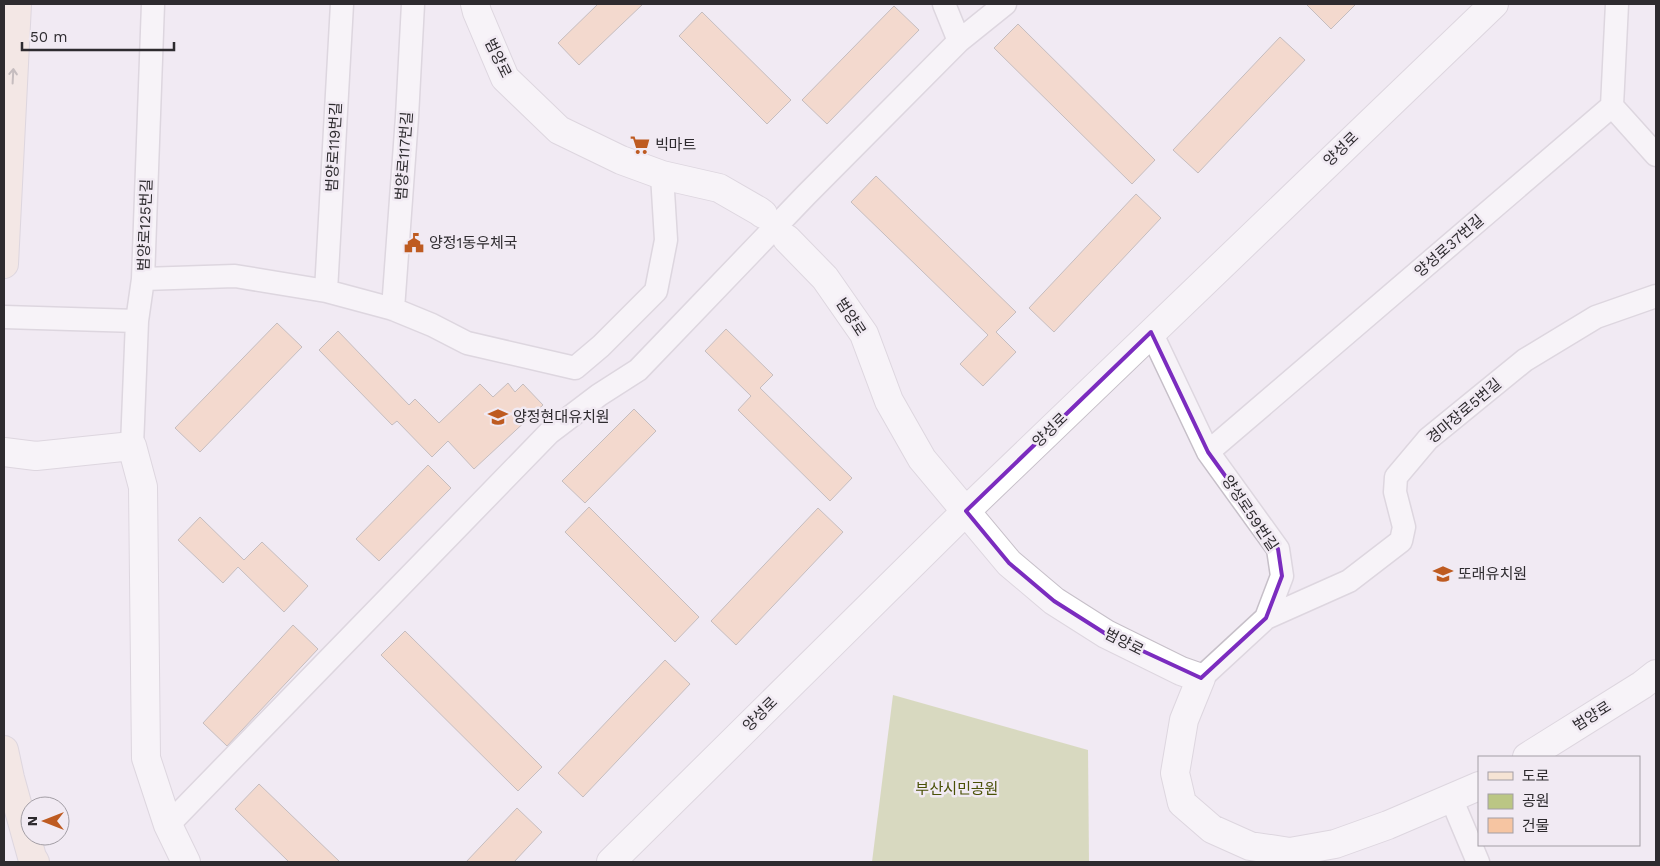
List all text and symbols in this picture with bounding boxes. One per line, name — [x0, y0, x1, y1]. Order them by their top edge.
scale bar — [22, 20, 175, 52]
text: 50 m — [30, 28, 67, 46]
street label: 범양로 — [481, 35, 515, 81]
one-way arrow — [9, 68, 18, 84]
street label: 범양로119번길 — [323, 102, 345, 192]
street label: 범양로117번길 — [392, 111, 416, 201]
street label: 양성로 — [1320, 128, 1362, 170]
supermarket icon: 빅마트 — [629, 134, 651, 156]
place label: 빅마트 — [655, 136, 697, 154]
street label: 범양로125번길 — [134, 179, 156, 271]
street label: 양성로37번길 — [1411, 211, 1487, 281]
public building icon: 양정1동우체국 — [403, 232, 425, 254]
place label: 양정1동우체국 — [429, 234, 518, 252]
street label: 범양로 — [832, 295, 870, 339]
street label: 경마장로5번길 — [1423, 375, 1505, 447]
school or university icon: 양정현대유치원 — [487, 406, 509, 428]
place label: 양정현대유치원 — [513, 408, 610, 426]
street label: 양성로 — [1029, 409, 1071, 451]
street label: 양성로59번길 — [1218, 472, 1282, 554]
school or university icon: 또래유치원 — [1432, 563, 1454, 585]
place label: 또래유치원 — [1458, 565, 1527, 583]
street label: 범양로 — [1101, 625, 1147, 659]
street label: 양성로 — [739, 693, 781, 735]
street label: 범양로 — [1570, 697, 1614, 735]
legend — [1478, 756, 1640, 846]
text: 도로 — [1522, 767, 1550, 785]
park label: 부산시민공원 — [916, 780, 998, 798]
text: 공원 — [1522, 792, 1550, 810]
north arrow — [20, 796, 70, 846]
text: N — [24, 816, 40, 826]
text: 건물 — [1522, 817, 1550, 835]

